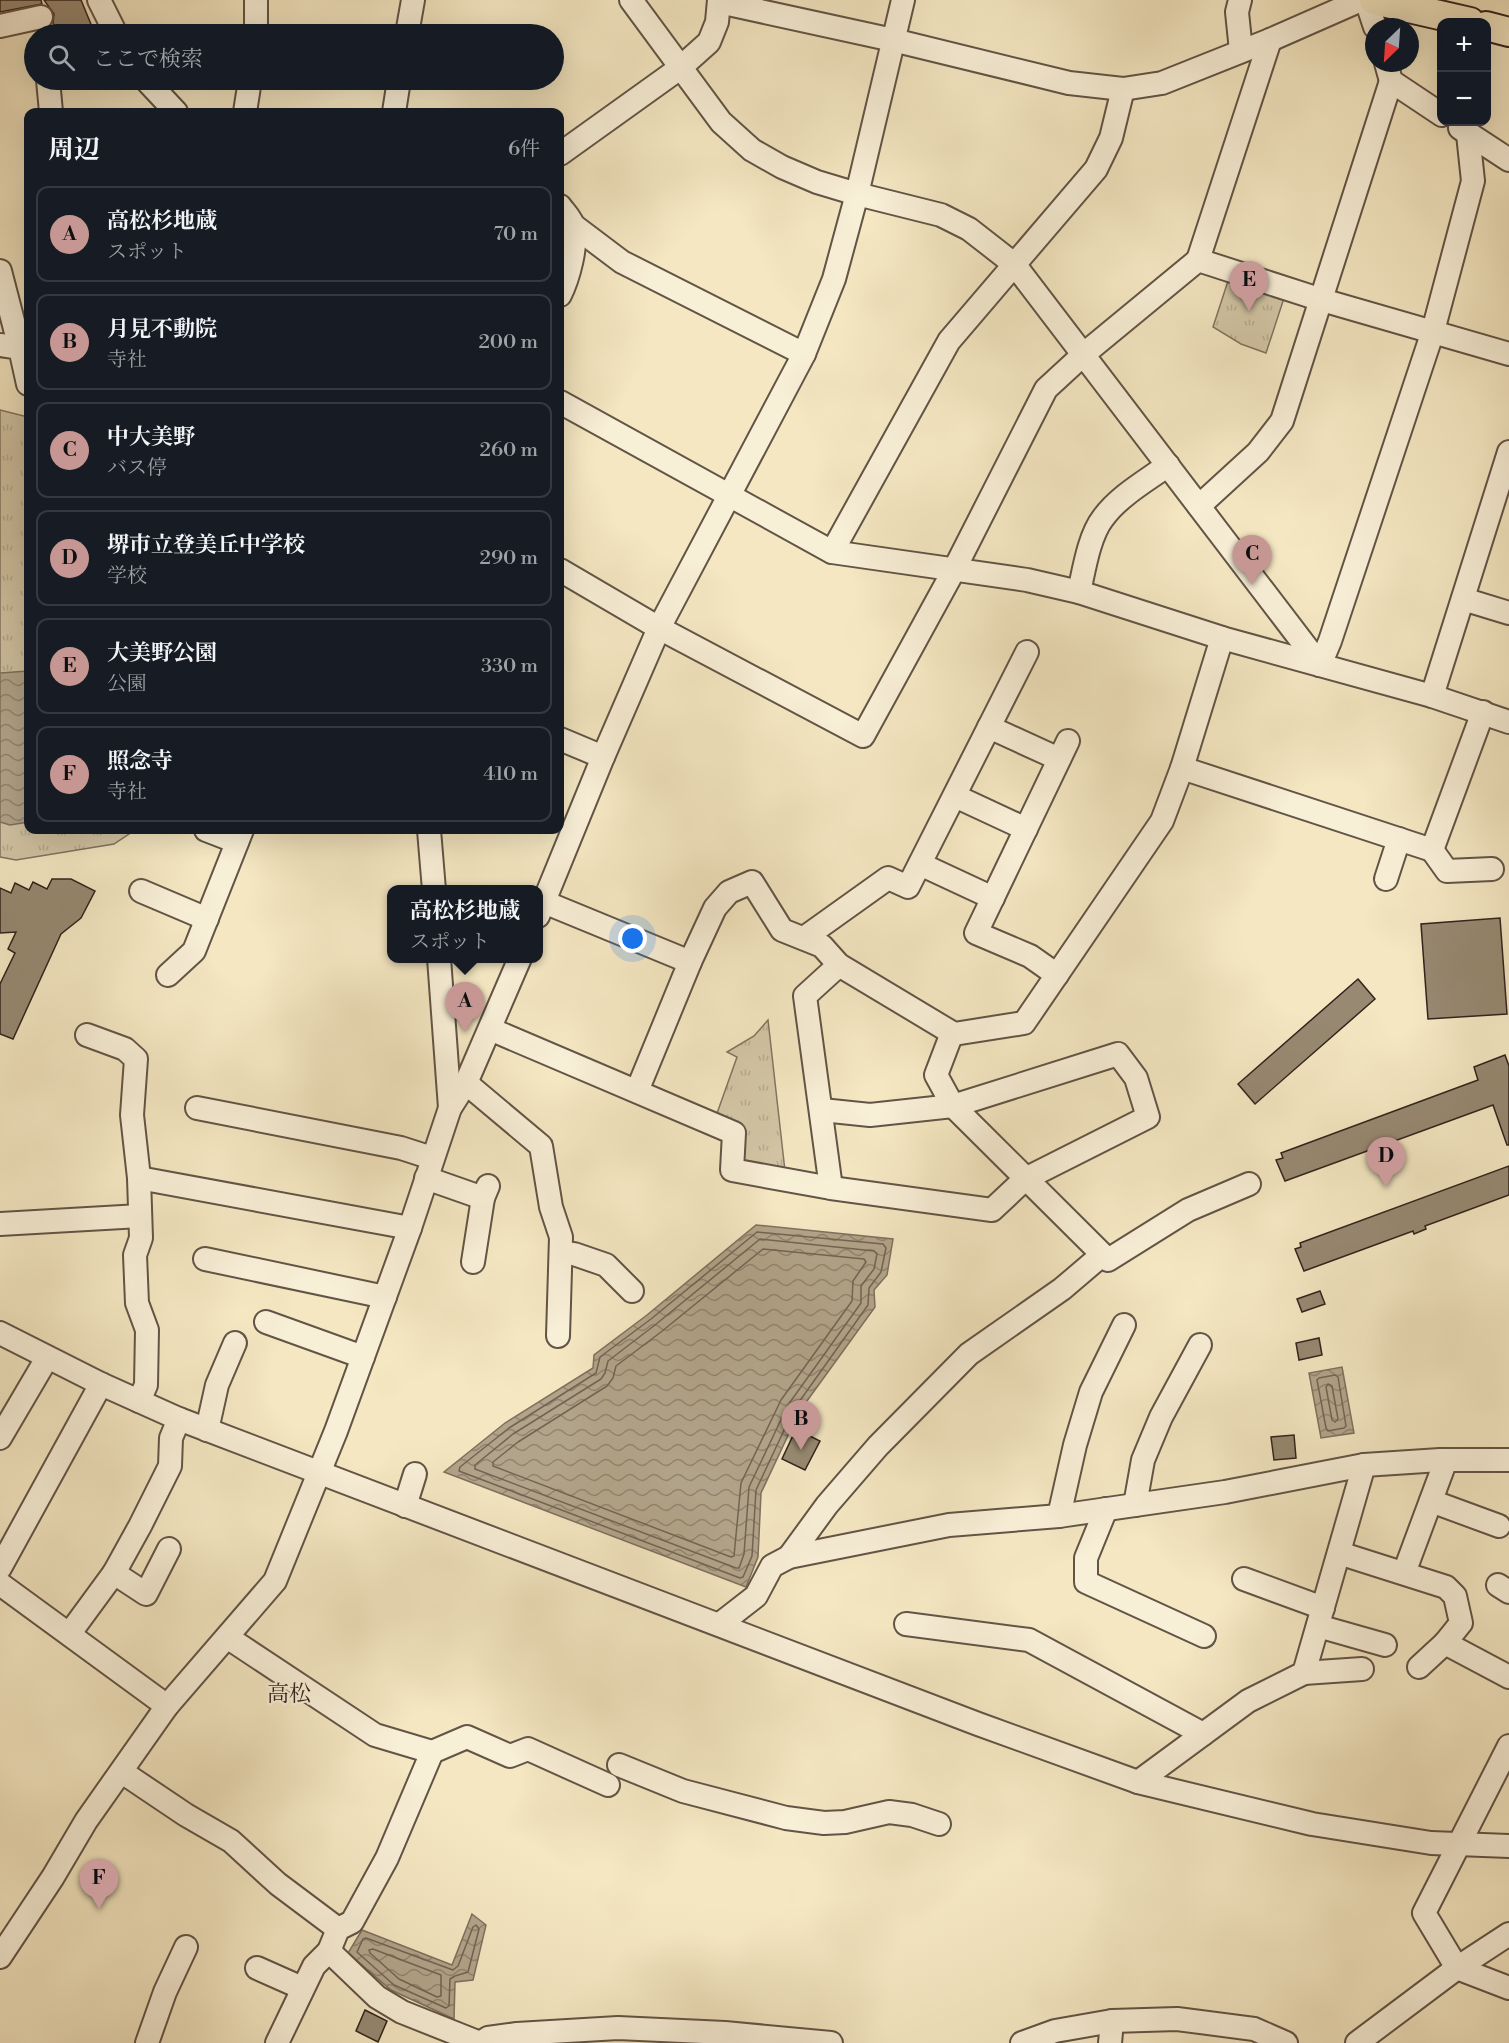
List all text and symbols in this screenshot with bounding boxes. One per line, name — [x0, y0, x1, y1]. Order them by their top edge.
north arrow — [1365, 18, 1419, 72]
map controls — [1437, 18, 1491, 126]
button: + — [1437, 18, 1491, 72]
search box — [24, 24, 564, 90]
icon: search — [45, 41, 78, 74]
text: ここで検索 — [93, 46, 203, 73]
button: − — [1437, 72, 1491, 126]
text: 周辺 — [48, 134, 100, 166]
text: 6件 — [508, 137, 540, 162]
text: 高松杉地蔵 — [107, 208, 217, 235]
text: A — [62, 222, 77, 247]
text: 70 m — [494, 222, 538, 247]
text: スポット — [107, 240, 187, 265]
pin: E — [1230, 262, 1268, 311]
text: 月見不動院 — [107, 316, 217, 343]
text: B — [62, 330, 77, 355]
text: 200 m — [478, 330, 538, 355]
text: 寺社 — [107, 348, 147, 373]
text: 中大美野 — [107, 424, 195, 451]
text: C — [62, 438, 77, 463]
text: 260 m — [480, 438, 538, 463]
text: バス停 — [107, 456, 167, 481]
text: 堺市立登美丘中学校 — [107, 532, 305, 559]
pin: C — [1232, 536, 1272, 585]
text: D — [62, 546, 77, 571]
text: 290 m — [480, 546, 538, 571]
text: 学校 — [107, 564, 147, 589]
text: 大美野公園 — [107, 640, 217, 667]
text: E — [63, 654, 76, 679]
text: 330 m — [481, 654, 538, 679]
text: 公園 — [107, 672, 147, 697]
text: 照念寺 — [107, 748, 173, 775]
text: F — [62, 762, 77, 787]
text: 410 m — [483, 762, 538, 787]
text: 寺社 — [107, 780, 147, 805]
popup — [387, 885, 543, 963]
text: 高松杉地蔵 — [410, 898, 520, 925]
your location — [618, 924, 647, 953]
text: スポット — [410, 930, 490, 955]
pin: A — [446, 982, 484, 1032]
pin: D — [1366, 1138, 1406, 1187]
pin: B — [782, 1400, 820, 1450]
district label: 高松 — [267, 1681, 311, 1708]
pin: F — [80, 1860, 118, 1909]

